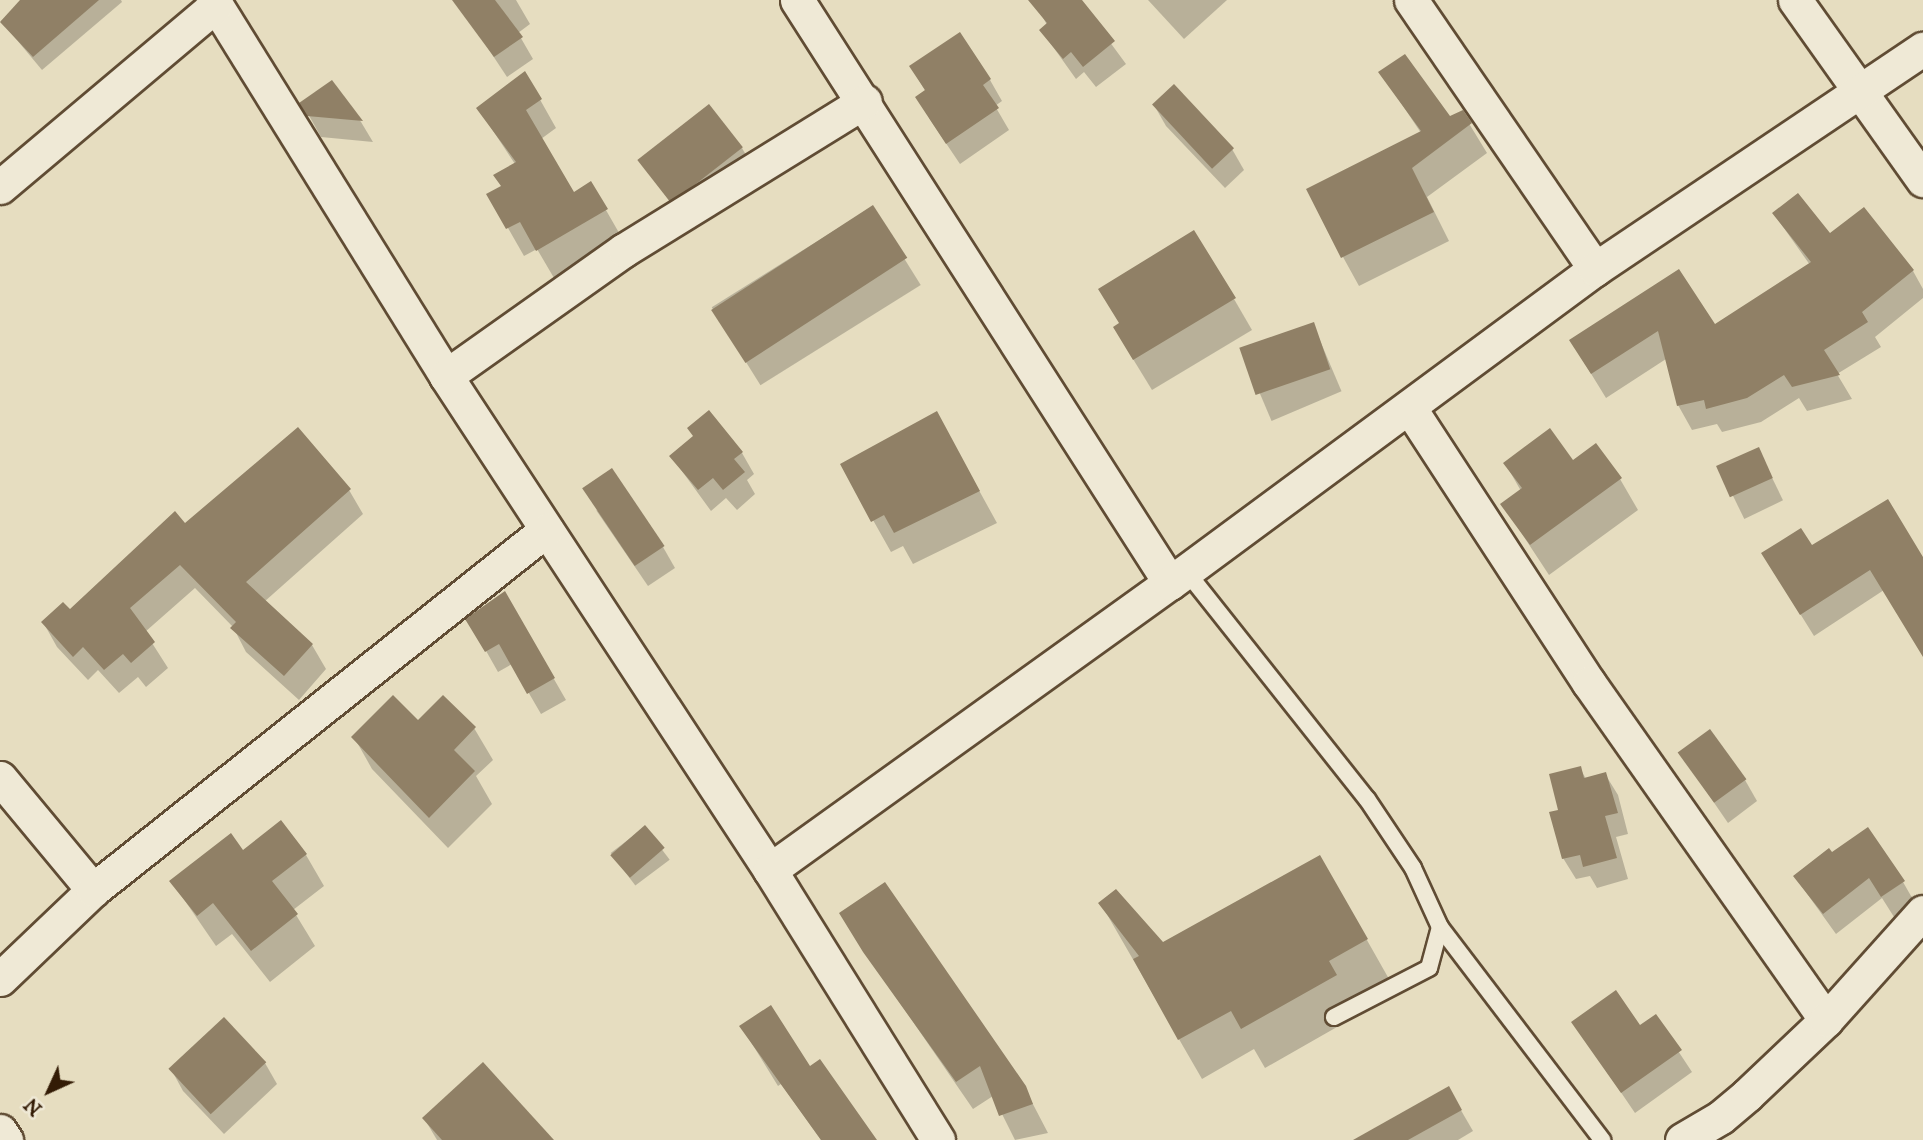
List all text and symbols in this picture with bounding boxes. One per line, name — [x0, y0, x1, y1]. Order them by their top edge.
north arrow — [14, 1056, 84, 1126]
text: N — [20, 1093, 47, 1120]

